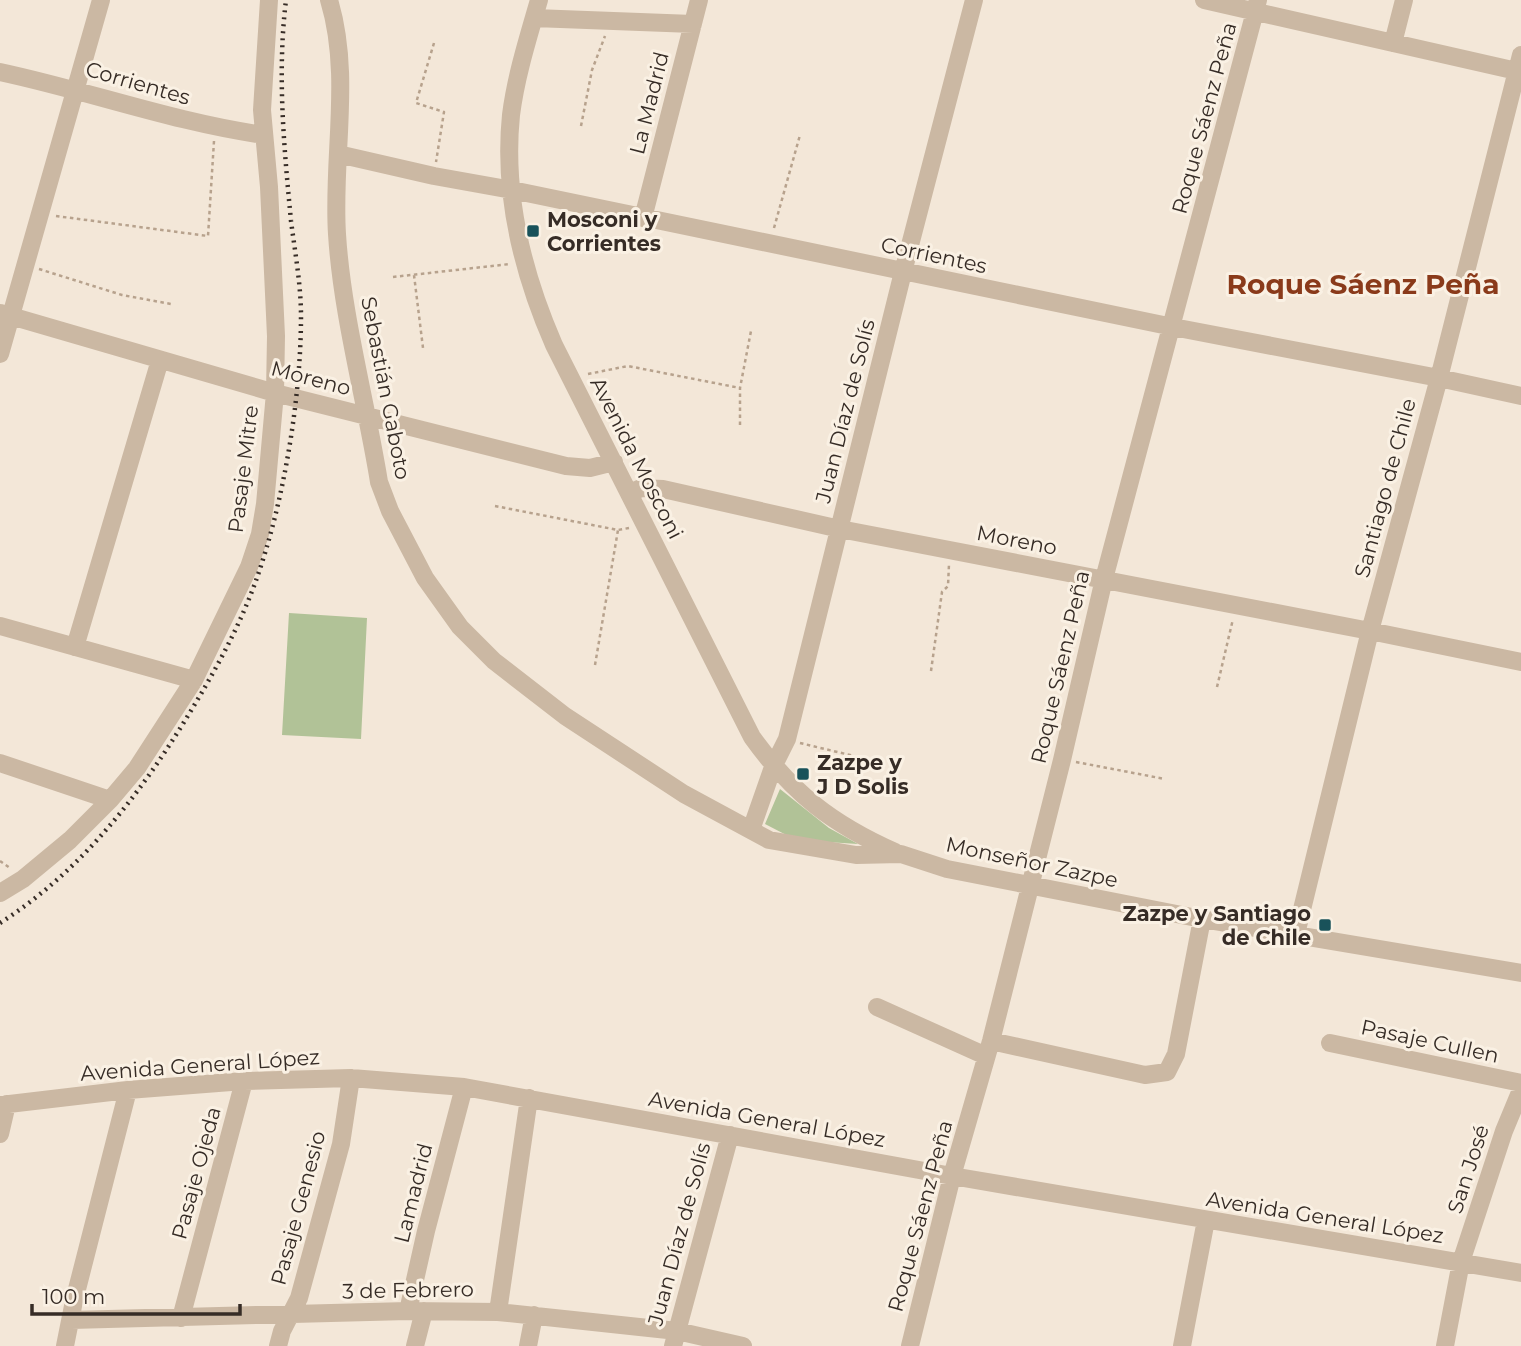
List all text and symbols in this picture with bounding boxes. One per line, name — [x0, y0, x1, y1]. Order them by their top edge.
street label: Roque Sáenz Peña — [1166, 19, 1242, 217]
street label: La Madrid — [624, 49, 674, 157]
street label: Corrientes — [83, 56, 193, 110]
place label: Mosconi y Corrientes — [547, 207, 661, 256]
marker: Mosconi y Corrientes — [525, 223, 541, 239]
street label: Corrientes — [879, 232, 989, 278]
district label: Roque Sáenz Peña — [1227, 267, 1499, 301]
street label: Sebastián Gaboto — [356, 294, 416, 482]
street label: Juan Díaz de Solís — [810, 317, 880, 506]
street label: Moreno — [268, 355, 354, 401]
street label: Avenida Mosconi — [585, 373, 689, 543]
street label: Santiago de Chile — [1349, 396, 1421, 580]
street label: Pasaje Mitre — [223, 404, 263, 534]
street label: Moreno — [975, 520, 1059, 560]
street label: Roque Sáenz Peña — [1026, 568, 1094, 766]
place label: Zazpe y J D Solis — [816, 750, 909, 799]
marker: Zazpe y J D Solis — [795, 766, 811, 782]
street label: Monseñor Zazpe — [944, 832, 1120, 892]
place label: Zazpe y Santiago de Chile — [1123, 901, 1311, 950]
marker: Zazpe y Santiago de Chile — [1317, 917, 1333, 933]
street label: Pasaje Cullen — [1359, 1014, 1501, 1068]
street label: Avenida General López — [79, 1044, 321, 1086]
street label: Avenida General López — [647, 1086, 887, 1152]
street label: Pasaje Ojeda — [166, 1104, 226, 1242]
street label: Roque Sáenz Peña — [882, 1117, 958, 1315]
street label: San José — [1442, 1122, 1494, 1216]
street label: Pasaje Genesio — [265, 1128, 331, 1288]
street label: Juan Díaz de Solís — [642, 1140, 715, 1329]
street label: Lamadrid — [389, 1141, 437, 1245]
street label: Avenida General López — [1204, 1186, 1446, 1248]
scale bar — [32, 1272, 240, 1316]
street label: 3 de Febrero — [342, 1276, 474, 1304]
text: 100 m — [42, 1284, 105, 1309]

